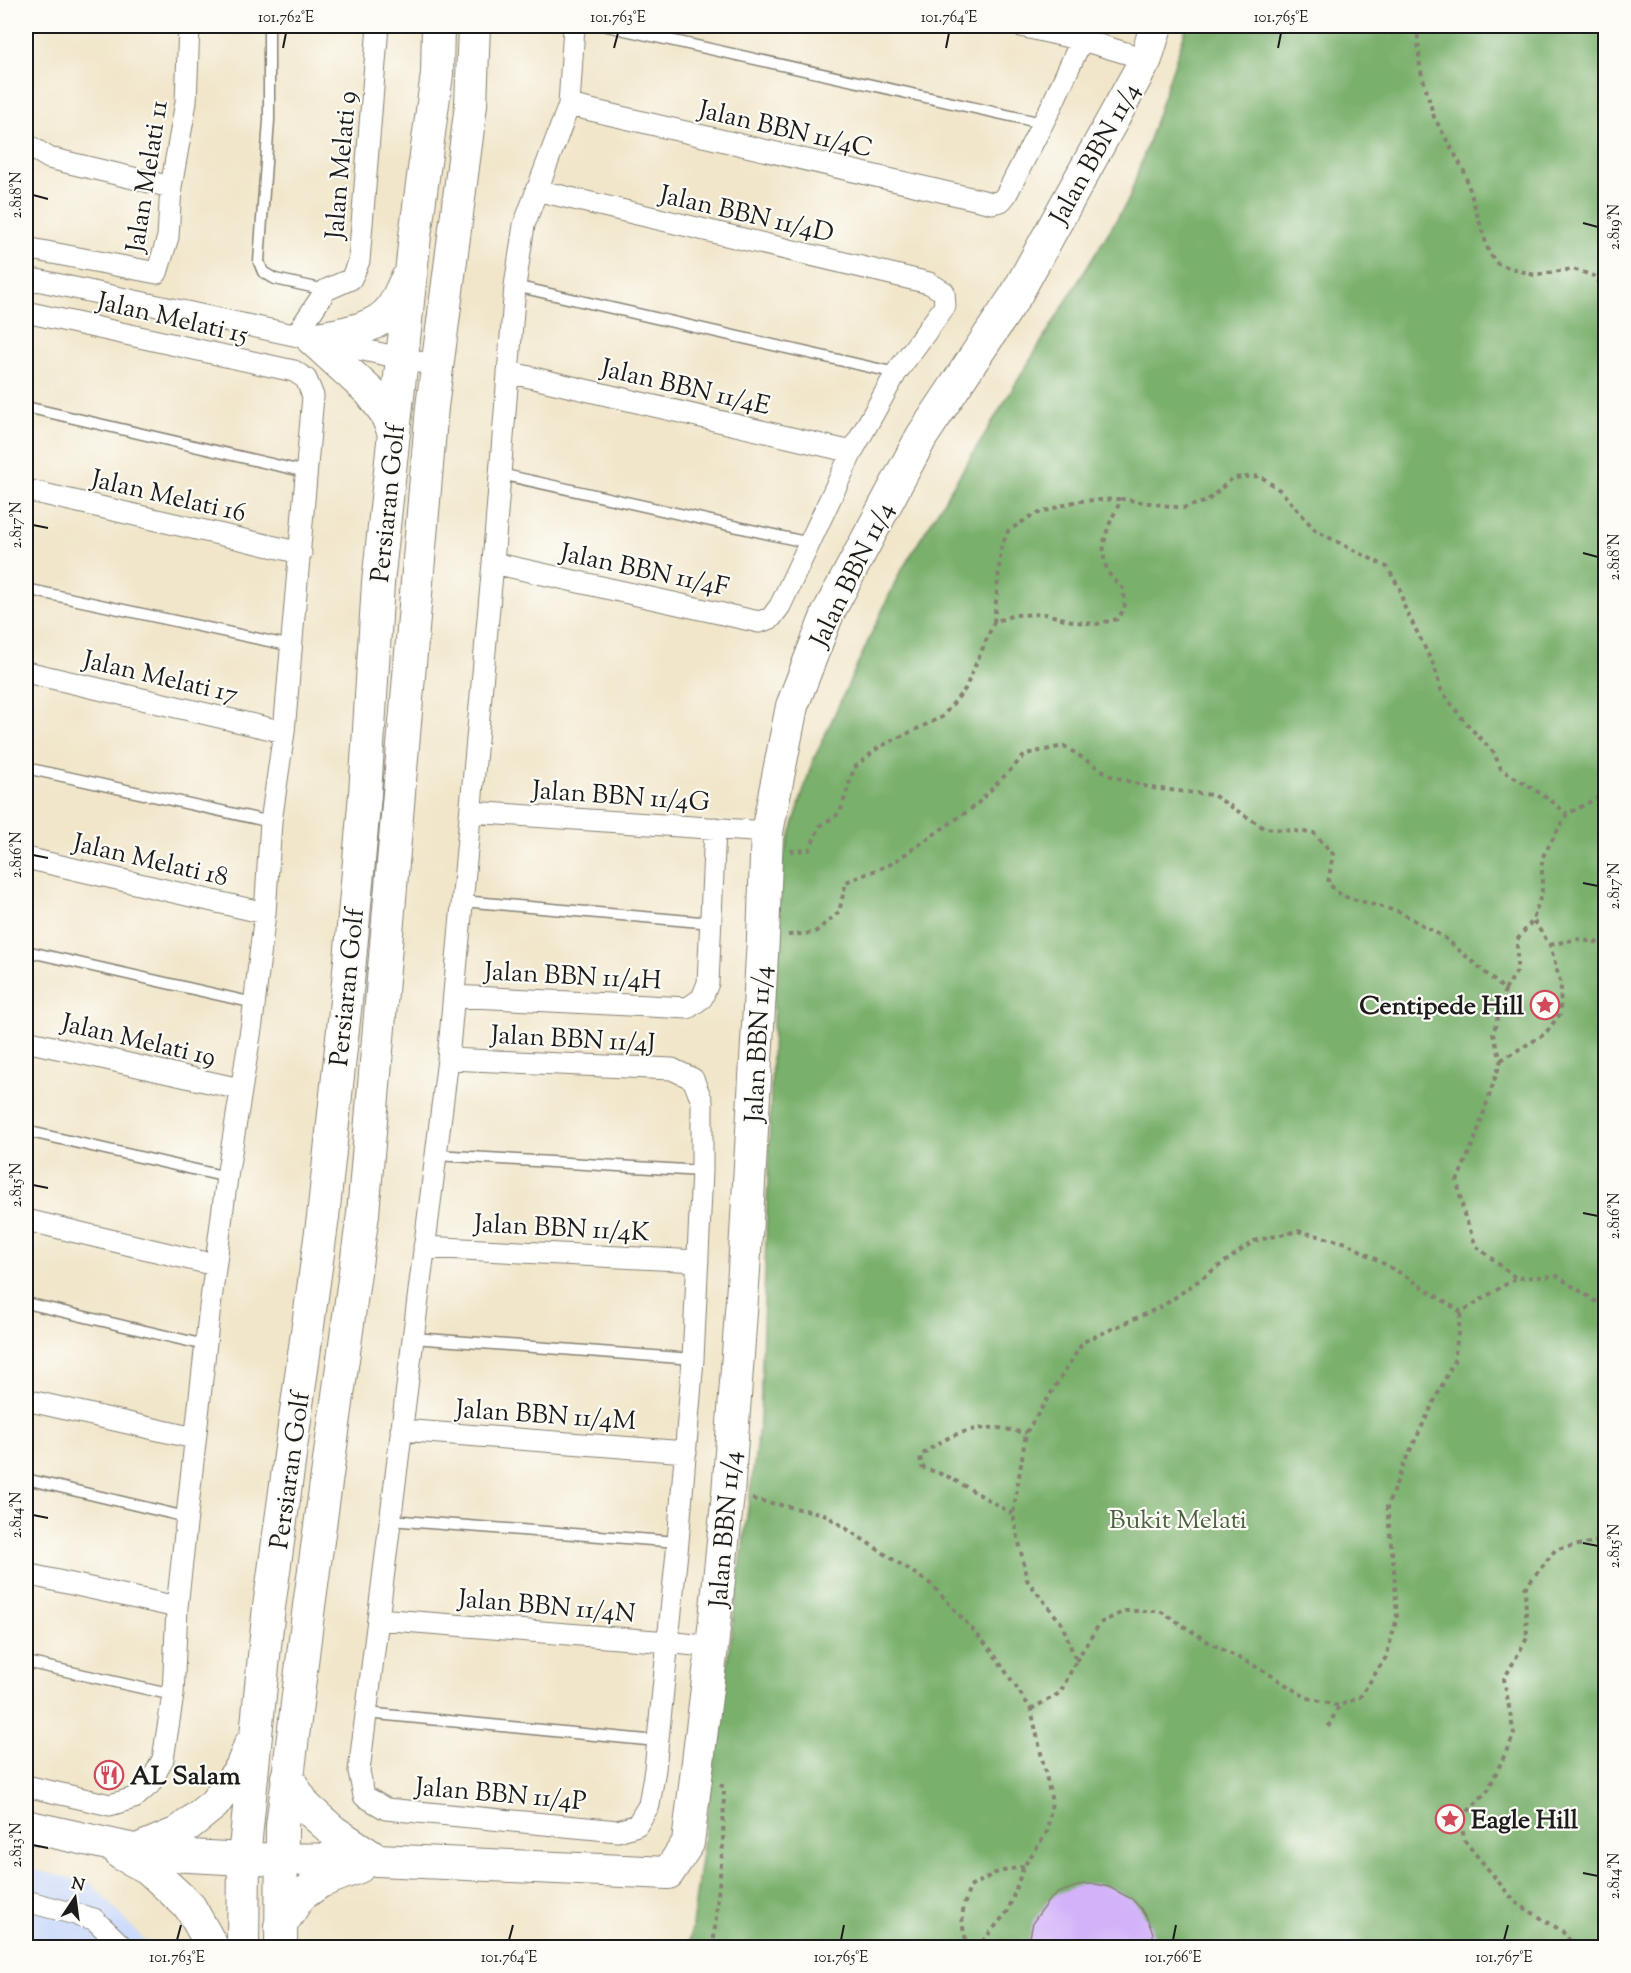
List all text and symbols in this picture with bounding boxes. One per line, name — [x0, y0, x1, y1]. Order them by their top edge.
text: 101.762°E — [258, 8, 314, 29]
text: 101.763°E — [590, 8, 646, 29]
text: 101.764°E — [921, 8, 977, 29]
text: 101.765°E — [1254, 8, 1308, 29]
street label: Jalan BBN 11/4 — [1041, 77, 1150, 234]
street label: Jalan Melati 9 — [317, 90, 367, 243]
street label: Jalan BBN 11/4C — [693, 92, 876, 168]
street label: Jalan Melati 11 — [118, 97, 179, 257]
text: 2.818°N — [7, 172, 28, 218]
street label: Jalan BBN 11/4D — [654, 177, 837, 253]
text: 2.819°N — [1605, 204, 1626, 250]
street label: Jalan Melati 15 — [91, 284, 252, 355]
street label: Jalan BBN 11/4E — [595, 351, 774, 426]
street label: Persiaran Golf — [363, 421, 416, 584]
street label: Jalan Melati 16 — [85, 461, 249, 533]
street label: Jalan BBN 11/4 — [801, 496, 904, 656]
text: 2.817°N — [7, 502, 28, 548]
text: 2.818°N — [1605, 534, 1626, 580]
street label: Jalan BBN 11/4F — [555, 535, 732, 607]
street label: Jalan Melati 17 — [77, 642, 241, 714]
street label: Jalan BBN 11/4G — [529, 773, 711, 822]
street label: Jalan Melati 18 — [67, 825, 231, 897]
text: 2.816°N — [7, 832, 28, 878]
text: 2.817°N — [1605, 863, 1626, 909]
street label: Persiaran Golf — [322, 905, 375, 1068]
street label: Jalan BBN 11/4H — [481, 954, 663, 1001]
street label: Jalan BBN 11/4 — [737, 965, 782, 1125]
place label: Centipede Hill — [1359, 989, 1525, 1026]
place icon: Centipede Hill — [1529, 989, 1561, 1021]
street label: Jalan Melati 19 — [56, 1005, 219, 1077]
street label: Jalan BBN 11/4J — [488, 1018, 656, 1063]
text: 2.815°N — [7, 1163, 28, 1207]
text: 2.816°N — [1605, 1193, 1626, 1239]
street label: Jalan BBN 11/4K — [471, 1206, 651, 1253]
street label: Persiaran Golf — [262, 1388, 321, 1552]
street label: Jalan BBN 11/4M — [452, 1392, 637, 1441]
street label: Jalan BBN 11/4 — [701, 1449, 752, 1611]
text: 2.814°N — [7, 1492, 28, 1538]
park label: Bukit Melati — [1109, 1503, 1247, 1540]
text: 2.815°N — [1605, 1524, 1626, 1568]
street label: Jalan BBN 11/4N — [455, 1581, 637, 1634]
restaurant icon: AL Salam — [93, 1759, 125, 1791]
place label: AL Salam — [130, 1759, 241, 1796]
street label: Jalan BBN 11/4P — [412, 1769, 588, 1821]
place icon: Eagle Hill — [1434, 1803, 1466, 1835]
place label: Eagle Hill — [1471, 1803, 1579, 1840]
text: 2.813°N — [7, 1822, 28, 1868]
text: 2.814°N — [1605, 1853, 1626, 1899]
north arrow — [45, 1868, 105, 1928]
text: N — [69, 1873, 87, 1899]
text: 101.763°E — [149, 1948, 205, 1969]
text: 101.764°E — [481, 1948, 537, 1969]
text: 101.765°E — [814, 1948, 868, 1969]
text: 101.766°E — [1145, 1948, 1202, 1969]
text: 101.767°E — [1475, 1948, 1533, 1969]

